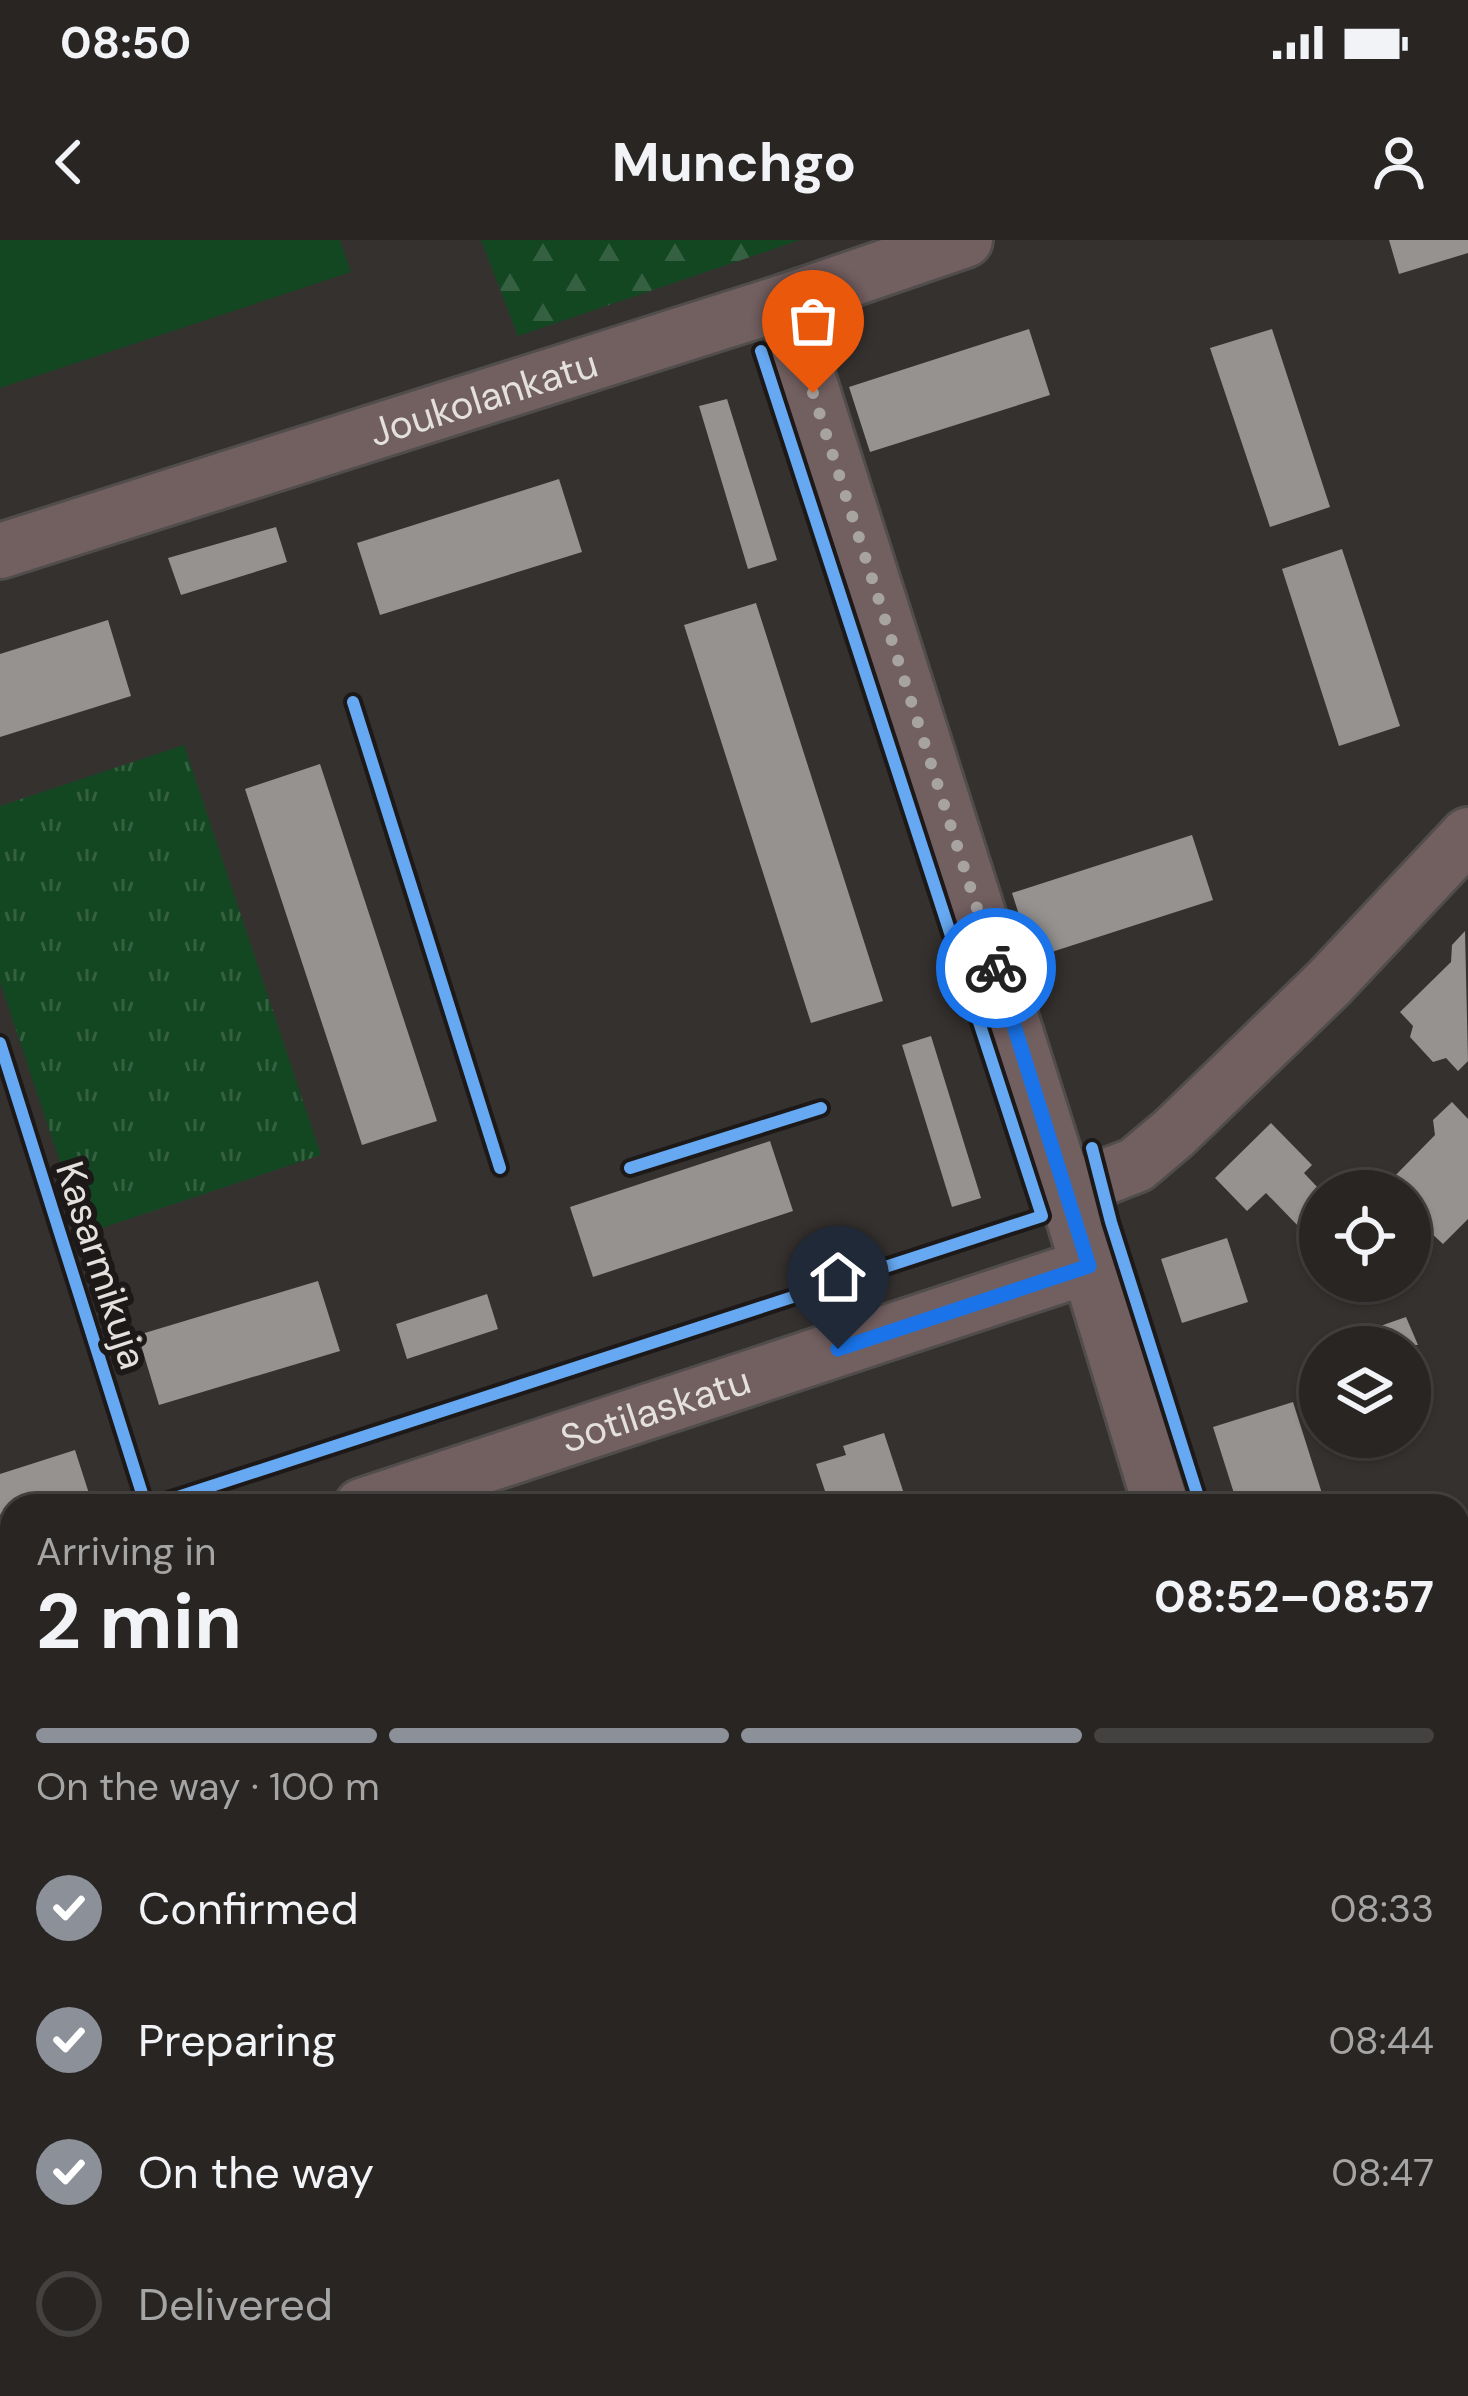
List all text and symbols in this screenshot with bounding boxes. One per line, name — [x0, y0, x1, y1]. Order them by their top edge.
text: 08:50 — [60, 13, 191, 72]
text: Munchgo — [612, 127, 856, 198]
icon: back — [36, 129, 102, 195]
icon: person — [1366, 129, 1432, 195]
pin — [762, 270, 864, 393]
icon: bag — [780, 288, 846, 354]
street label: Joukolankatu — [363, 338, 604, 458]
courier — [936, 908, 1056, 1028]
icon: bike — [963, 935, 1029, 1001]
street label: Kasarmikuja — [44, 1155, 159, 1375]
map controls — [1299, 1170, 1431, 1458]
button: locate — [1299, 1170, 1431, 1302]
pin — [787, 1226, 889, 1349]
icon: home — [805, 1244, 871, 1310]
button: layers — [1299, 1326, 1431, 1458]
street label: Sotilaskatu — [554, 1355, 757, 1465]
text: Arriving in — [36, 1526, 216, 1577]
text: 08:52–08:57 — [1154, 1567, 1434, 1626]
text: 2 min — [36, 1571, 242, 1672]
text: On the way · 100 m — [36, 1761, 380, 1812]
icon: check — [36, 1875, 102, 1941]
text: Confirmed — [138, 1879, 359, 1938]
text: 08:33 — [1330, 1883, 1434, 1934]
icon: check — [36, 2007, 102, 2073]
text: Preparing — [138, 2011, 337, 2070]
text: 08:44 — [1328, 2015, 1434, 2066]
icon: check — [36, 2139, 102, 2205]
text: On the way — [138, 2143, 374, 2202]
text: 08:47 — [1331, 2147, 1434, 2198]
text: Delivered — [138, 2275, 333, 2334]

